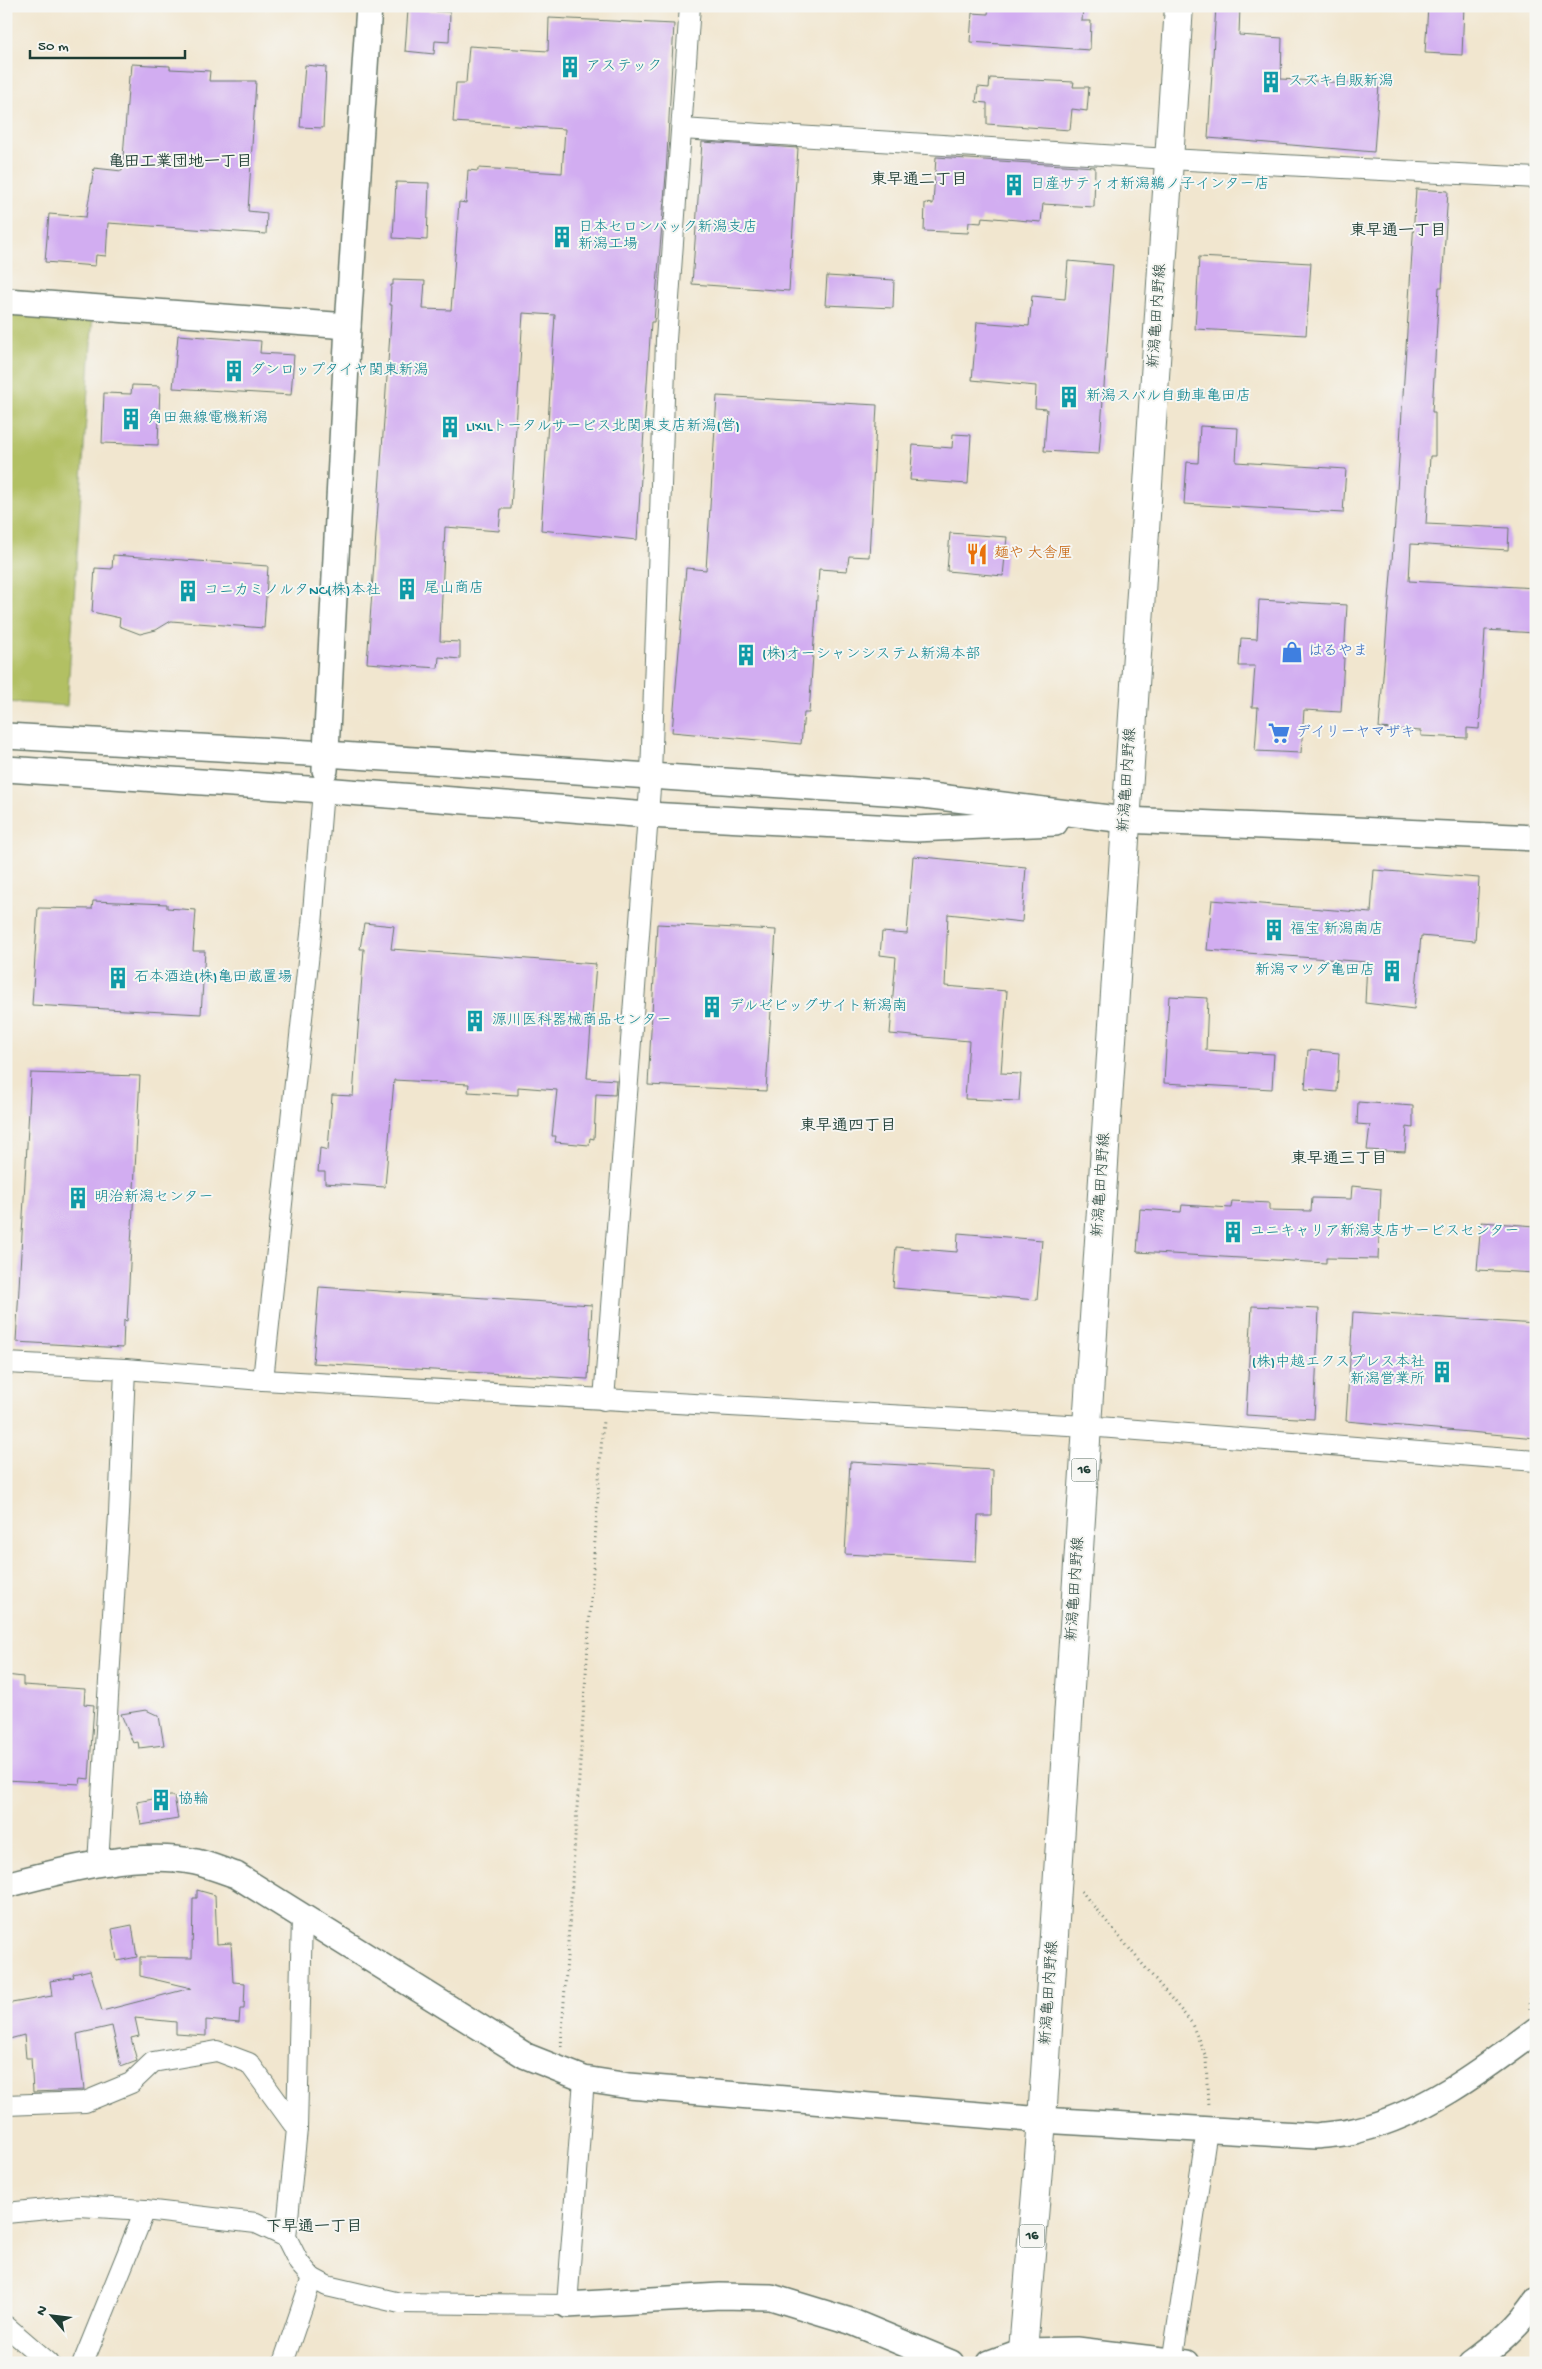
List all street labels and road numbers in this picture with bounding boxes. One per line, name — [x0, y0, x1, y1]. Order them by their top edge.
street label: 新潟亀田内野線 — [1144, 263, 1171, 369]
street label: 新潟亀田内野線 — [1114, 727, 1141, 833]
street label: 新潟亀田内野線 — [1088, 1132, 1115, 1238]
road number: 16 — [1072, 1458, 1096, 1482]
street label: 新潟亀田内野線 — [1062, 1536, 1089, 1642]
street label: 新潟亀田内野線 — [1036, 1940, 1063, 2046]
road number: 16 — [1020, 2224, 1044, 2248]

